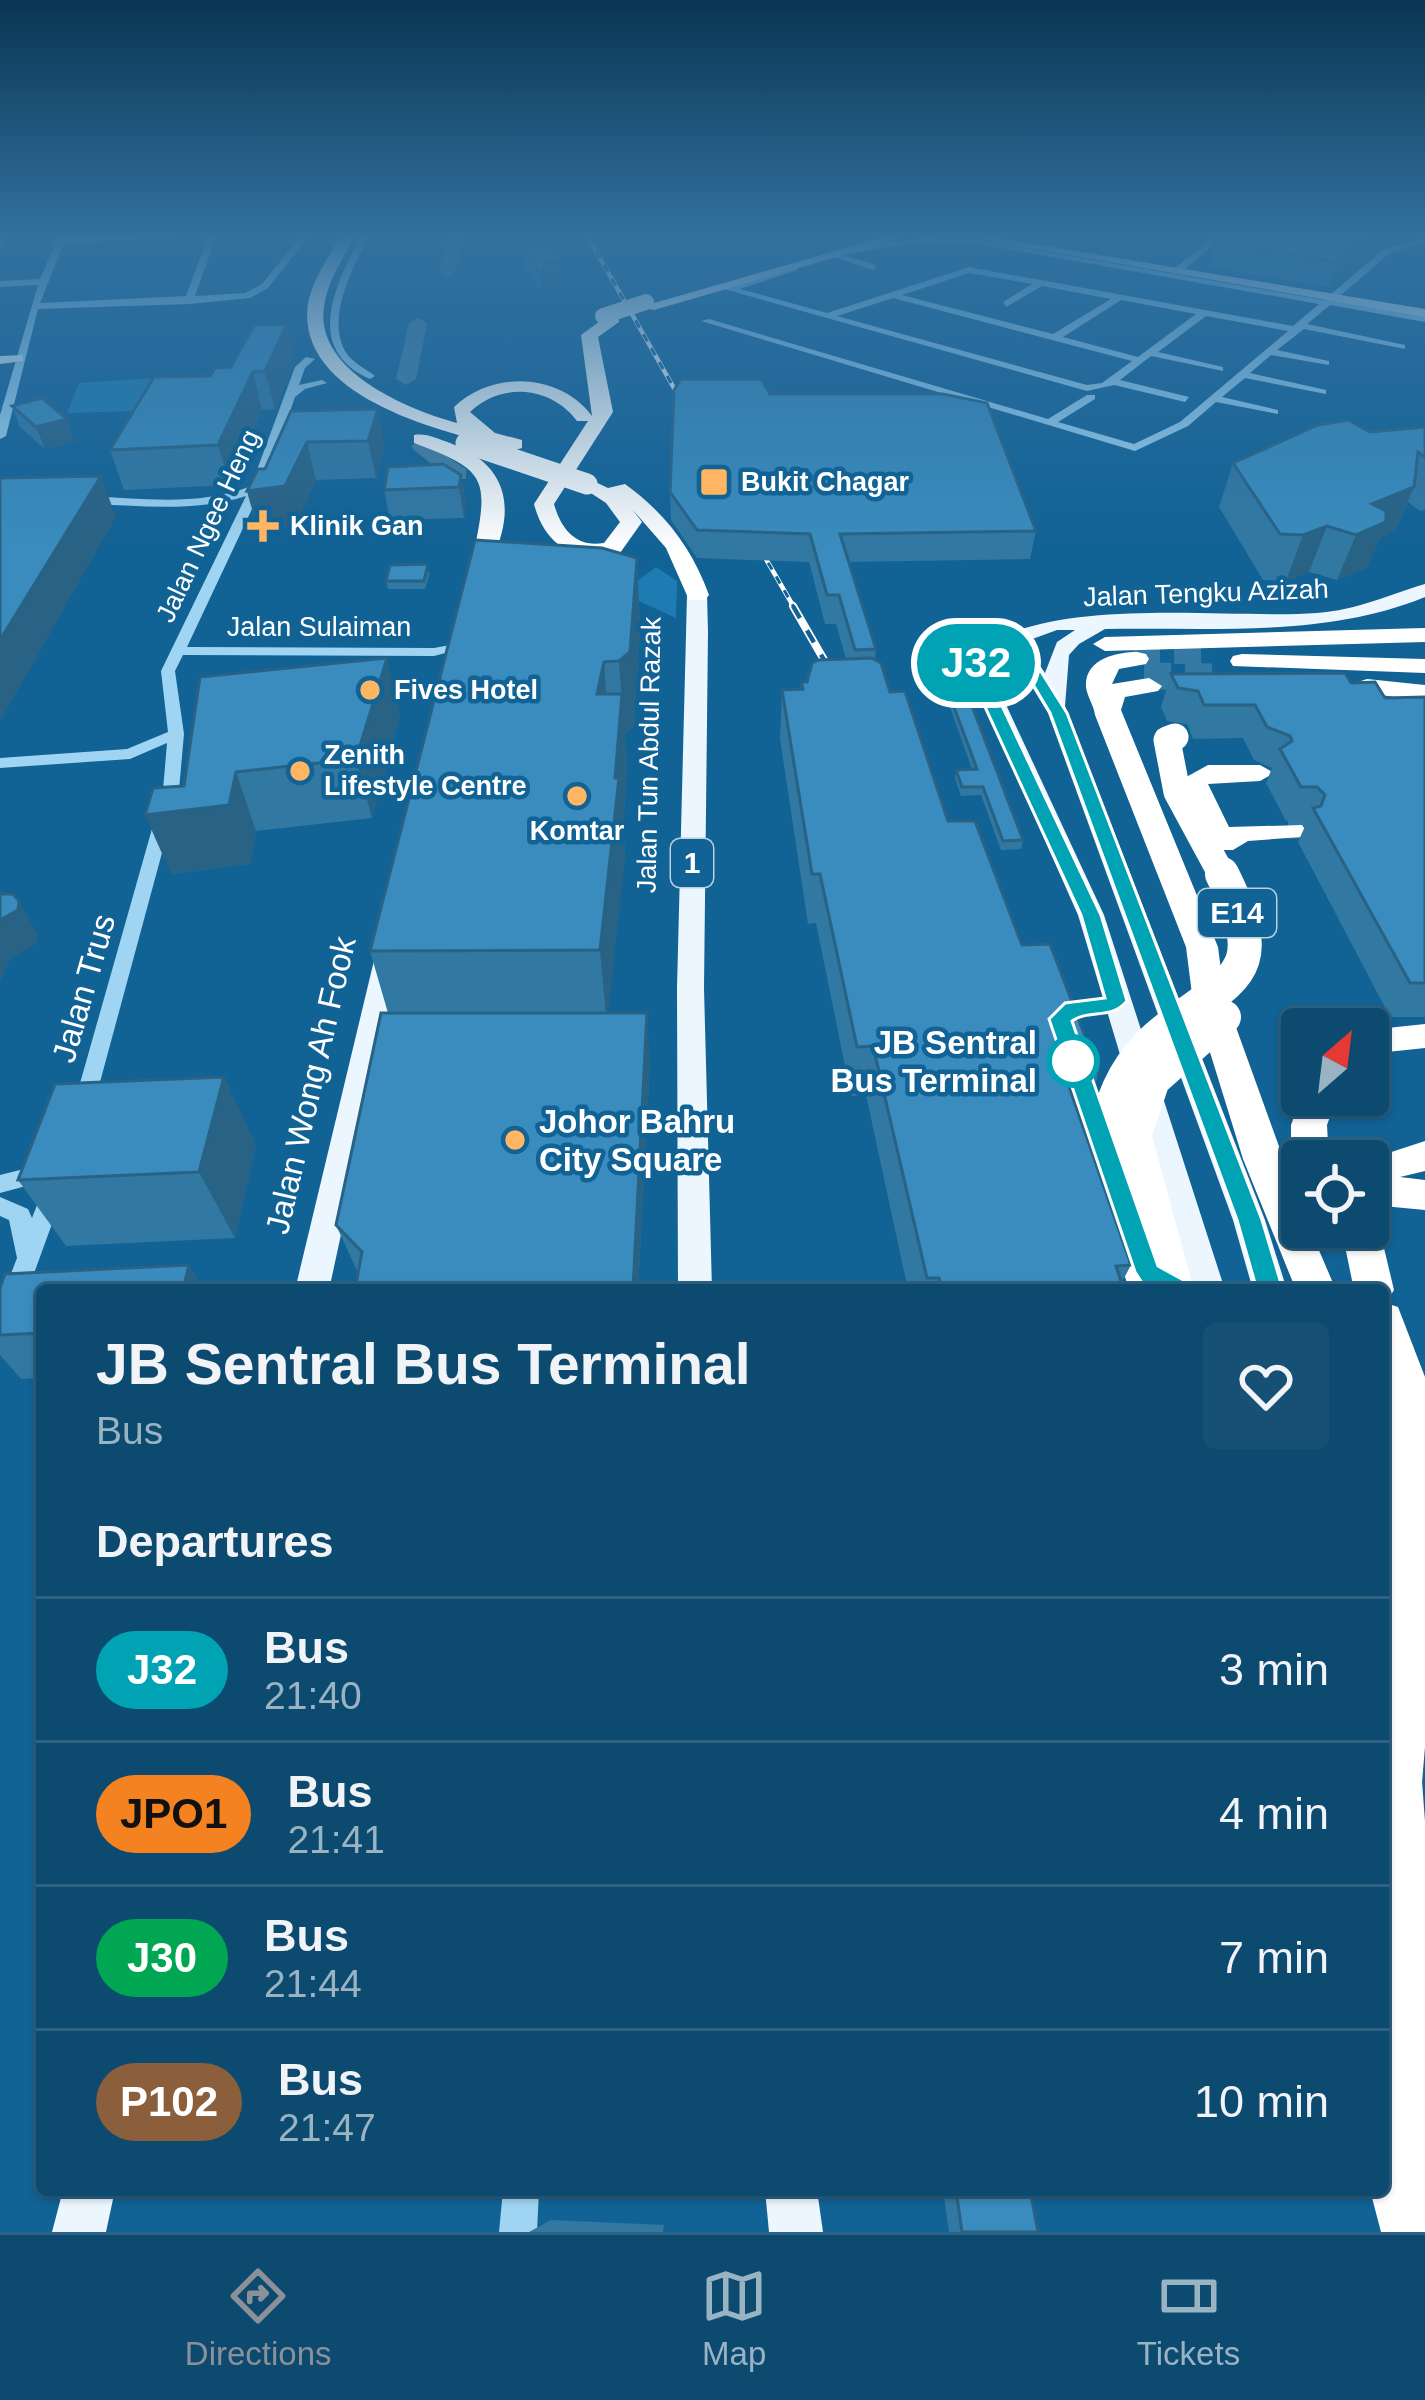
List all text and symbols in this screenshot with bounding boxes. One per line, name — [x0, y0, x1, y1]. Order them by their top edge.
street label: Jalan Ngee Heng — [150, 425, 266, 627]
marker: Bukit Chagar — [698, 466, 730, 498]
place label: Bukit Chagar — [741, 467, 910, 497]
marker: Klinik Gan — [247, 510, 279, 542]
place label: Klinik Gan — [290, 511, 424, 541]
street label: Jalan Tengku Azizah — [1083, 574, 1329, 612]
street label: Jalan Sulaiman — [227, 612, 411, 642]
street label: Jalan Tun Abdul Razak — [632, 616, 666, 893]
line badge: J32 — [907, 624, 1045, 702]
text: J32 — [941, 639, 1011, 686]
place label: Fives Hotel — [394, 675, 538, 705]
marker: Fives Hotel — [357, 677, 383, 703]
place label: Zenith Lifestyle Centre — [324, 740, 527, 801]
marker: Zenith Lifestyle Centre — [287, 758, 313, 784]
marker: Komtar — [564, 783, 590, 809]
place label: Komtar — [530, 816, 625, 846]
road number: 1 — [671, 839, 713, 887]
road number: E14 — [1198, 889, 1276, 937]
street label: Jalan Trus — [45, 910, 122, 1066]
street label: Jalan Wong Ah Fook — [258, 932, 363, 1237]
north arrow — [1281, 1008, 1389, 1116]
map controls — [1281, 1008, 1389, 1248]
place label: JB Sentral Bus Terminal — [830, 1024, 1037, 1099]
marker: JB Sentral Bus Terminal — [1048, 1036, 1098, 1086]
place label: Johor Bahru City Square — [539, 1103, 735, 1178]
marker: Johor Bahru City Square — [502, 1127, 528, 1153]
button: locate — [1281, 1140, 1389, 1248]
button: heart — [1203, 1323, 1329, 1449]
text: JB Sentral Bus Terminal — [96, 1332, 751, 1396]
text: Bus — [96, 1409, 163, 1452]
text: Departures — [96, 1516, 334, 1567]
text: Bus — [264, 1622, 349, 1673]
text: 3 min — [1219, 1644, 1329, 1695]
text: J32 — [127, 1646, 197, 1693]
text: 21:40 — [264, 1674, 362, 1717]
text: Bus — [287, 1766, 372, 1817]
text: 4 min — [1219, 1788, 1329, 1839]
text: JPO1 — [120, 1790, 227, 1837]
text: 21:41 — [287, 1818, 385, 1861]
text: Bus — [264, 1910, 349, 1961]
text: 7 min — [1219, 1932, 1329, 1983]
text: J30 — [127, 1934, 197, 1981]
text: 21:44 — [264, 1962, 362, 2005]
text: Bus — [278, 2054, 363, 2105]
text: 10 min — [1194, 2076, 1329, 2127]
text: P102 — [120, 2078, 218, 2125]
text: 21:47 — [278, 2106, 376, 2149]
tab: Directions — [185, 2263, 332, 2373]
tab: Map — [701, 2263, 767, 2373]
tab: Tickets — [1137, 2263, 1240, 2373]

